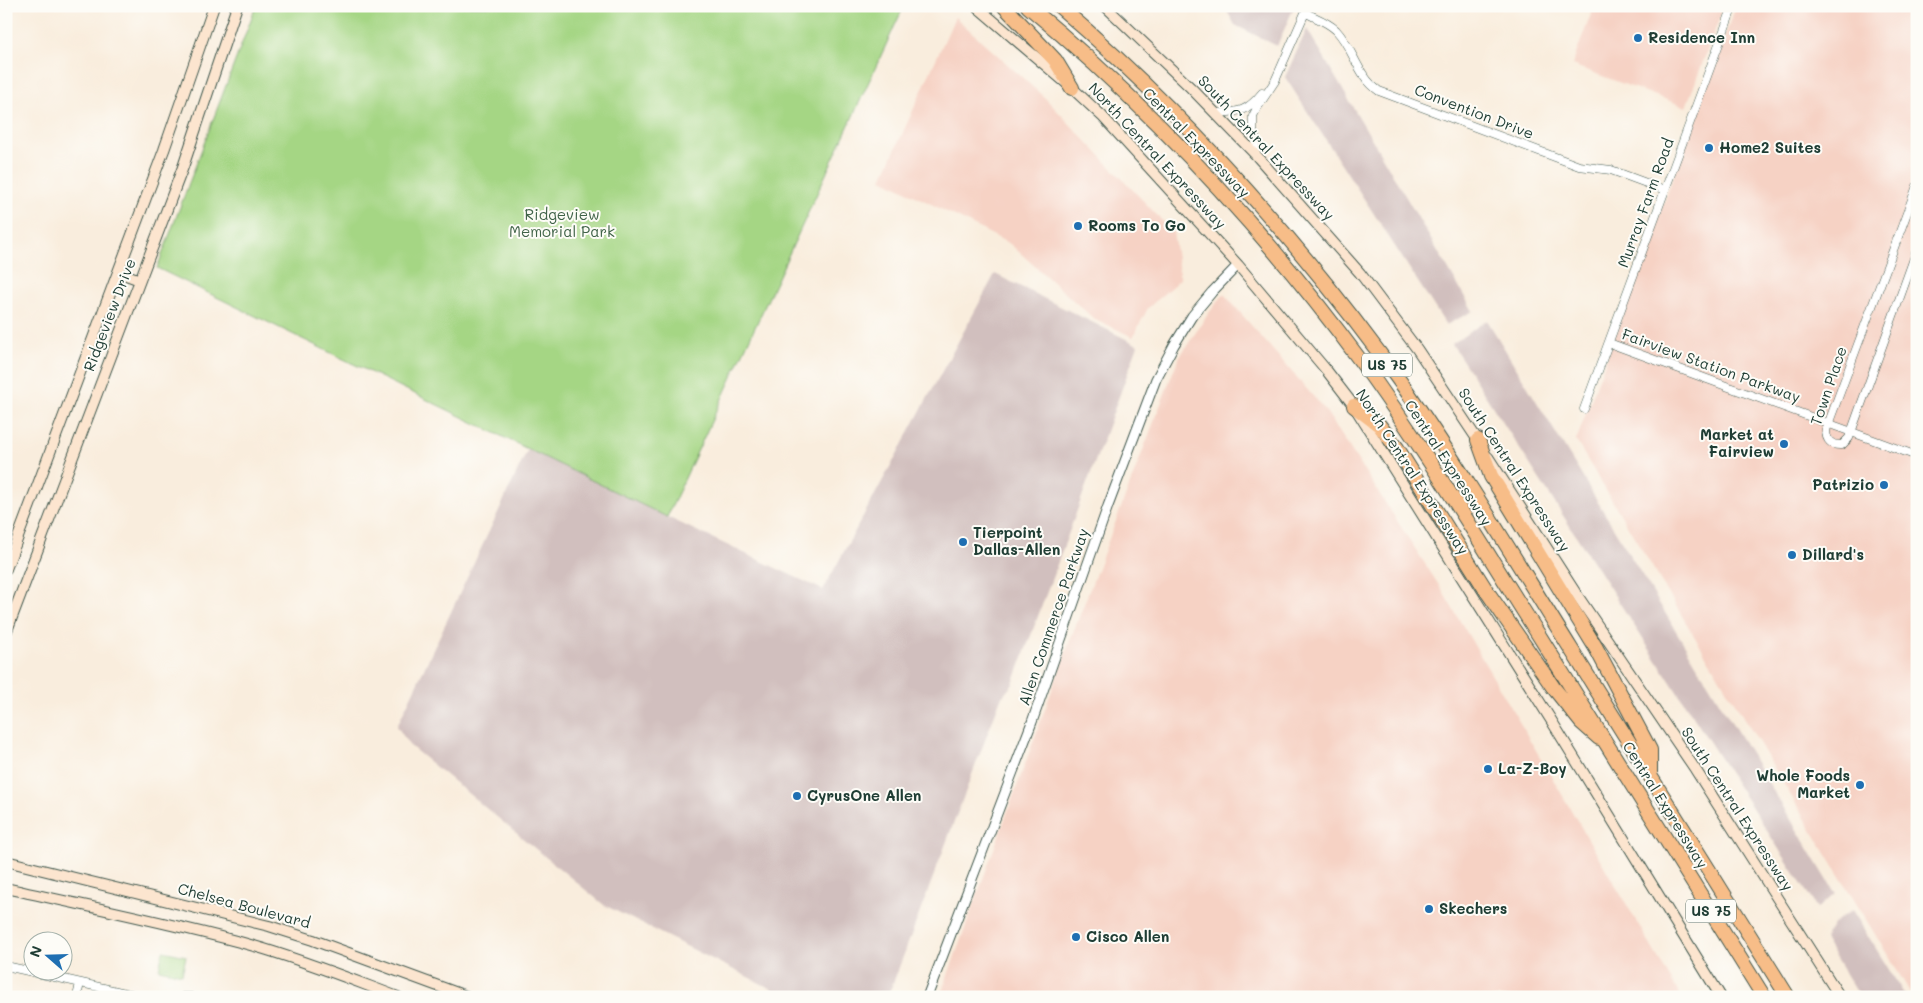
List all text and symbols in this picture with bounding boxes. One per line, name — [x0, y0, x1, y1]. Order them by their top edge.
place label: Residence Inn — [1648, 27, 1755, 47]
marker: Residence Inn — [1632, 32, 1644, 44]
street label: South Central Expressway — [1194, 70, 1339, 224]
street label: North Central Expressway — [1084, 78, 1231, 233]
street label: Convention Drive — [1412, 79, 1537, 143]
street label: Central Expressway — [1139, 83, 1255, 202]
street label: Murray Farm Road — [1612, 135, 1678, 270]
place label: Home2 Suites — [1719, 137, 1821, 157]
marker: Home2 Suites — [1703, 142, 1715, 154]
park label: Ridgeview Memorial Park — [509, 204, 615, 241]
place label: Rooms To Go — [1088, 215, 1186, 235]
marker: Rooms To Go — [1072, 220, 1084, 232]
street label: Ridgeview Drive — [78, 255, 140, 374]
street label: Fairview Station Parkway — [1619, 323, 1803, 407]
street label: Town Place — [1805, 343, 1851, 428]
road number: US 75 — [1362, 354, 1412, 376]
street label: South Central Expressway — [1454, 384, 1575, 555]
street label: North Central Expressway — [1352, 385, 1474, 558]
street label: Central Expressway — [1401, 396, 1497, 529]
place label: Market at Fairview — [1700, 424, 1774, 461]
marker: Market at Fairview — [1778, 438, 1790, 450]
place label: Patrizio — [1812, 474, 1874, 494]
marker: Patrizio — [1878, 479, 1890, 491]
place label: Tierpoint Dallas-Allen — [973, 522, 1060, 559]
street label: Allen Commerce Parkway — [1013, 525, 1093, 708]
marker: Tierpoint Dallas-Allen — [957, 536, 969, 548]
place label: Dillard's — [1802, 544, 1864, 564]
marker: Dillard's — [1786, 549, 1798, 561]
street label: South Central Expressway — [1677, 723, 1798, 894]
street label: Central Expressway — [1619, 737, 1713, 872]
place label: La-Z-Boy — [1498, 758, 1567, 778]
marker: La-Z-Boy — [1482, 763, 1494, 775]
place label: Whole Foods Market — [1756, 765, 1850, 802]
marker: Whole Foods Market — [1854, 779, 1866, 791]
place label: CyrusOne Allen — [807, 785, 921, 805]
marker: CyrusOne Allen — [791, 790, 803, 802]
street label: Chelsea Boulevard — [176, 878, 313, 932]
place label: Skechers — [1439, 898, 1507, 918]
road number: US 75 — [1686, 899, 1736, 922]
marker: Skechers — [1423, 903, 1435, 915]
place label: Cisco Allen — [1086, 926, 1169, 946]
north arrow — [22, 930, 72, 980]
marker: Cisco Allen — [1070, 931, 1082, 943]
text: N — [25, 943, 46, 960]

